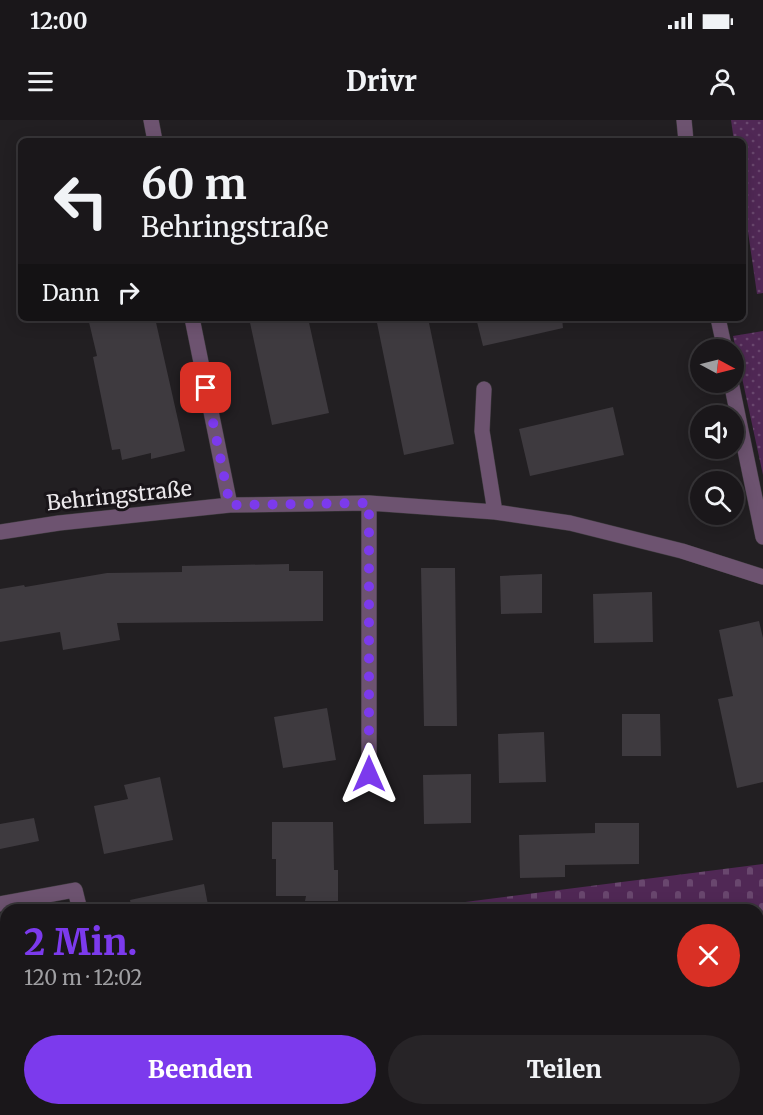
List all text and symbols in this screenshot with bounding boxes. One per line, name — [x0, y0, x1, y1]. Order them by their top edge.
text: 12:00 — [30, 7, 87, 35]
text: Drivr — [346, 64, 417, 98]
icon: menu — [24, 65, 57, 98]
icon: person — [706, 65, 739, 98]
text: 60 m — [141, 158, 247, 210]
icon: left — [42, 162, 120, 240]
text: Behringstraße — [141, 210, 329, 244]
icon: right — [112, 276, 145, 309]
text: Dann — [42, 279, 100, 307]
north arrow — [690, 339, 744, 393]
map controls — [690, 339, 744, 525]
pin — [180, 362, 231, 413]
icon: arrive — [189, 371, 222, 404]
button: sound — [690, 405, 744, 459]
button: search — [690, 471, 744, 525]
street label: Behringstraße — [45, 474, 193, 517]
position arrow — [337, 742, 401, 806]
text: 2 Min. — [24, 920, 137, 965]
button: close — [677, 924, 740, 987]
text: 120 m · 12:02 — [24, 965, 143, 990]
button: Beenden — [24, 1035, 376, 1104]
button: Teilen — [388, 1035, 740, 1104]

